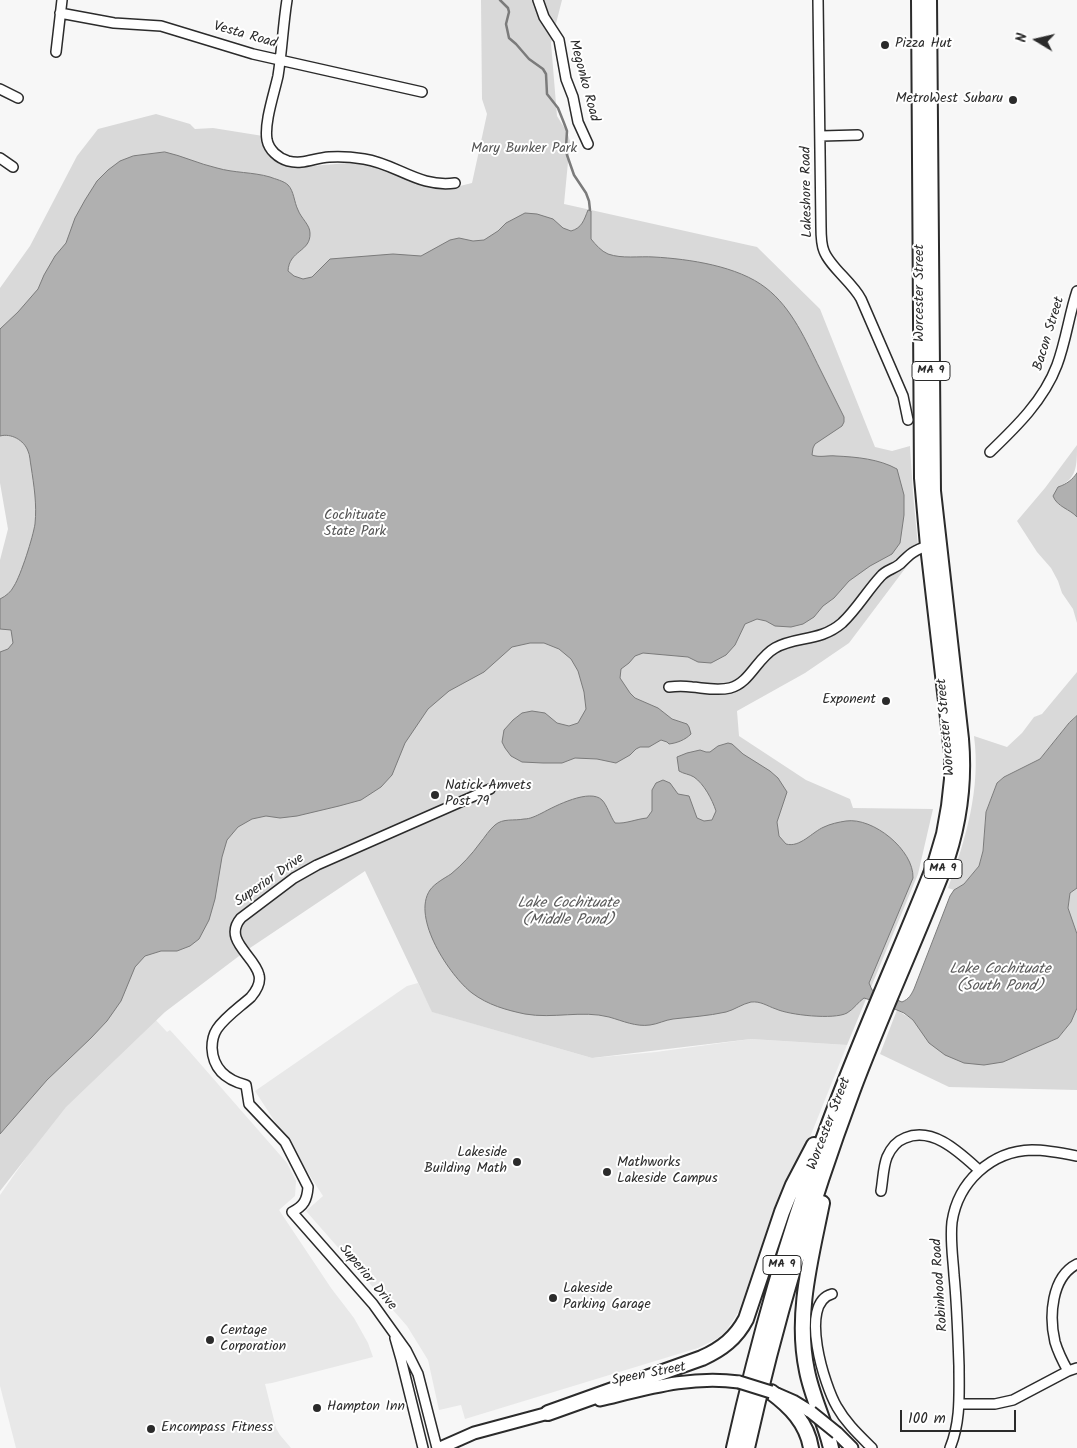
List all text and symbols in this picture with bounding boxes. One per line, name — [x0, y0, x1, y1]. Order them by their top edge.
north arrow — [1012, 15, 1062, 65]
street label: Vesta Road — [211, 19, 279, 53]
text: N — [1011, 32, 1034, 44]
place label: Pizza Hut — [895, 37, 952, 53]
street label: Megonko Road — [564, 38, 602, 124]
marker: Pizza Hut — [879, 39, 891, 51]
place label: MetroWest Subaru — [896, 92, 1003, 108]
marker: MetroWest Subaru — [1007, 94, 1019, 106]
park label: Mary Bunker Park — [471, 142, 577, 158]
street label: Lakeshore Road — [799, 146, 817, 238]
street label: Worcester Street — [913, 244, 929, 342]
street label: Bacon Street — [1031, 295, 1069, 373]
road number: MA 9 — [912, 362, 950, 381]
park label: Cochituate State Park — [324, 509, 386, 542]
street label: Worcester Street — [934, 678, 960, 776]
place label: Exponent — [822, 693, 876, 709]
marker: Exponent — [880, 695, 892, 707]
place label: Natick Amvets Post 79 — [445, 779, 531, 812]
marker: Natick Amvets Post 79 — [429, 789, 441, 801]
street label: Superior Drive — [232, 851, 308, 911]
road number: MA 9 — [924, 860, 962, 879]
water label: Lake Cochituate (Middle Pond) — [517, 895, 619, 930]
water label: Lake Cochituate (South Pond) — [949, 961, 1051, 996]
street label: Worcester Street — [805, 1075, 855, 1173]
place label: Lakeside Building Math — [424, 1146, 507, 1178]
marker: Lakeside Building Math — [511, 1156, 523, 1168]
place label: Mathworks Lakeside Campus — [617, 1156, 718, 1188]
marker: Mathworks Lakeside Campus — [601, 1166, 613, 1178]
street label: Robinhood Road — [929, 1238, 953, 1332]
street label: Superior Drive — [335, 1242, 399, 1314]
road number: MA 9 — [763, 1256, 801, 1274]
place label: Lakeside Parking Garage — [563, 1282, 651, 1314]
marker: Lakeside Parking Garage — [547, 1292, 559, 1304]
place label: Centage Corporation — [220, 1324, 286, 1356]
marker: Centage Corporation — [204, 1334, 216, 1346]
street label: Speen Street — [610, 1360, 688, 1390]
place label: Hampton Inn — [327, 1400, 405, 1416]
scale bar — [902, 1400, 1018, 1432]
marker: Hampton Inn — [311, 1402, 323, 1414]
text: 100 m — [908, 1407, 946, 1431]
place label: Encompass Fitness — [161, 1421, 273, 1437]
marker: Encompass Fitness — [145, 1423, 157, 1435]

